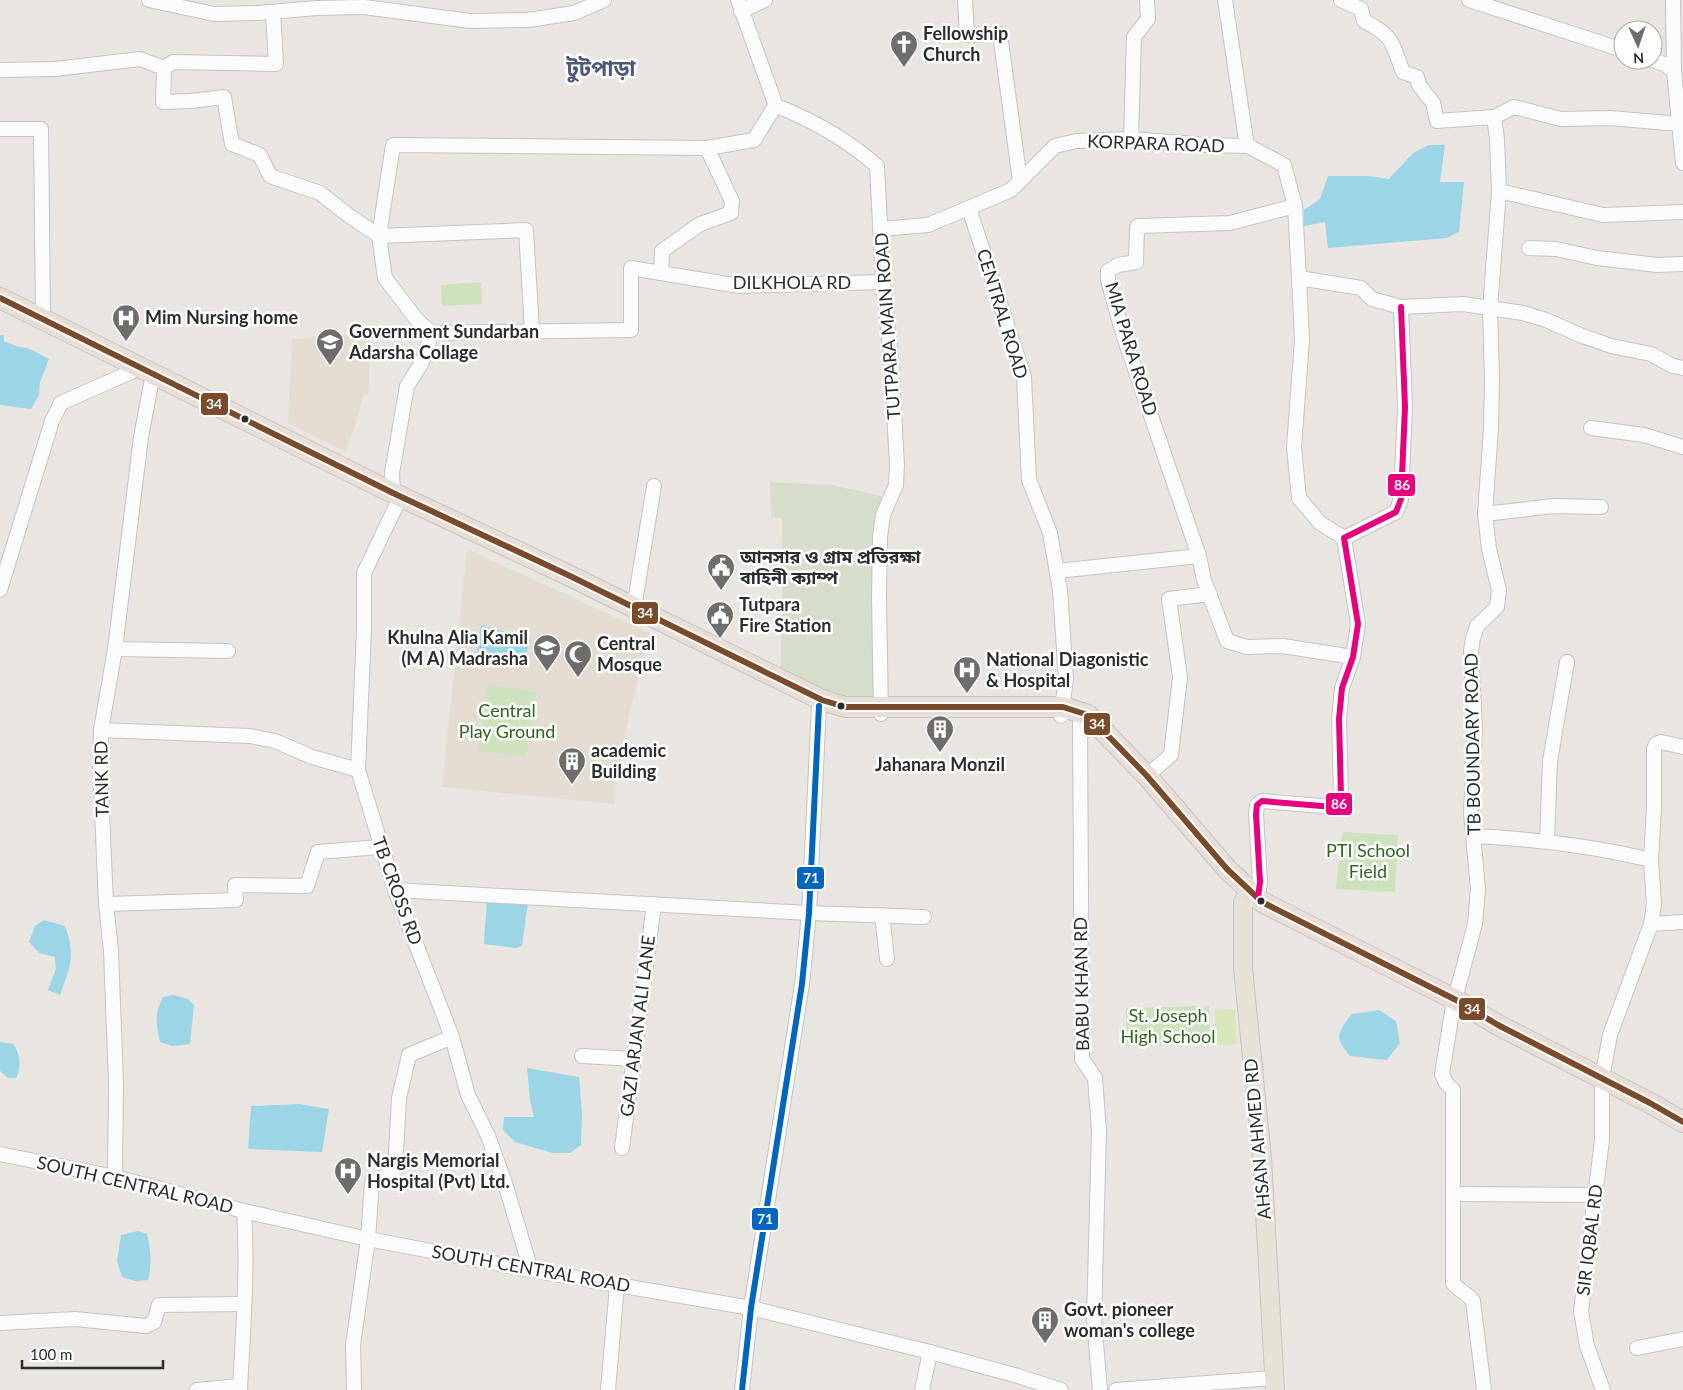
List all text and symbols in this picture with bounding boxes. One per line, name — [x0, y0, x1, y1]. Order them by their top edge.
north arrow — [1613, 20, 1663, 70]
place label: Fellowship Church — [923, 22, 1008, 65]
church icon: Fellowship Church — [889, 29, 919, 68]
text: N — [1633, 50, 1645, 67]
district label: টুটপাড়া — [565, 54, 636, 83]
street label: KORPARA ROAD — [1087, 130, 1225, 156]
street label: TUTPARA MAIN ROAD — [869, 232, 905, 420]
street label: CENTRAL ROAD — [973, 246, 1033, 381]
street label: DILKHOLA RD — [733, 271, 851, 293]
street label: MIA PARA ROAD — [1101, 279, 1163, 418]
hospital icon: Mim Nursing home — [111, 303, 141, 342]
place label: Mim Nursing home — [145, 306, 299, 328]
place label: Government Sundarban Adarsha Collage — [348, 320, 539, 363]
school or university icon: Government Sundarban Adarsha Collage — [315, 327, 345, 366]
line badge: 34 — [200, 392, 229, 416]
text: 34 — [206, 395, 222, 412]
unlabelled marker — [240, 414, 250, 424]
line badge: 86 — [1387, 473, 1416, 497]
text: 86 — [1394, 476, 1410, 493]
place label: আনসার ও গ্রাম প্রতিরক্ষা বাহিনী ক্যাম্প — [739, 545, 922, 588]
public building icon: আনসার ও গ্রাম প্রতিরক্ষা বাহিনী ক্যাম্প — [706, 552, 736, 591]
place label: Tutpara Fire Station — [739, 593, 831, 636]
public building icon: Tutpara Fire Station — [705, 600, 735, 639]
line badge: 34 — [631, 601, 659, 625]
text: 34 — [637, 604, 653, 621]
place label: Khulna Alia Kamil (M A) Madrasha — [387, 626, 528, 669]
place label: Central Mosque — [597, 632, 662, 675]
school or university icon: Khulna Alia Kamil (M A) Madrasha — [532, 633, 562, 672]
mosque icon: Central Mosque — [563, 639, 593, 678]
place label: National Diagonistic & Hospital — [986, 648, 1149, 691]
street label: TB BOUNDARY ROAD — [1459, 653, 1485, 835]
hospital icon: National Diagonistic & Hospital — [952, 655, 982, 694]
park label: Central Play Ground — [459, 699, 555, 742]
unlabelled marker — [836, 701, 846, 711]
line badge: 34 — [1083, 712, 1111, 736]
building icon: Jahanara Monzil — [925, 714, 955, 753]
text: 34 — [1089, 715, 1105, 732]
place label: academic Building — [591, 739, 666, 782]
street label: TANK RD — [89, 740, 113, 818]
building icon: academic Building — [557, 746, 587, 785]
place label: Jahanara Monzil — [875, 753, 1005, 775]
line badge: 86 — [1325, 792, 1353, 816]
text: 86 — [1331, 795, 1347, 812]
street label: TB CROSS RD — [368, 834, 428, 948]
park label: PTI School Field — [1326, 839, 1410, 882]
line badge: 71 — [796, 866, 825, 890]
text: 71 — [803, 869, 819, 886]
unlabelled marker — [1256, 896, 1266, 906]
street label: BABU KHAN RD — [1069, 917, 1093, 1051]
street label: GAZI ARJAN ALI LANE — [615, 934, 659, 1118]
line badge: 34 — [1458, 997, 1486, 1021]
text: 34 — [1464, 1000, 1480, 1017]
park label: St. Joseph High School — [1121, 1004, 1215, 1047]
street label: AHSAN AHMED RD — [1239, 1058, 1275, 1221]
place label: Nargis Memorial Hospital (Pvt) Ltd. — [367, 1149, 510, 1192]
street label: SOUTH CENTRAL ROAD — [35, 1151, 236, 1217]
hospital icon: Nargis Memorial Hospital (Pvt) Ltd. — [333, 1156, 363, 1195]
street label: SIR IQBAL RD — [1571, 1183, 1607, 1297]
line badge: 71 — [751, 1207, 779, 1231]
text: 71 — [757, 1210, 773, 1227]
street label: SOUTH CENTRAL ROAD — [430, 1240, 632, 1296]
place label: Govt. pioneer woman's college — [1064, 1298, 1195, 1341]
building icon: Govt. pioneer woman's college — [1030, 1305, 1060, 1344]
scale bar — [22, 1338, 164, 1370]
text: 100 m — [30, 1345, 72, 1363]

